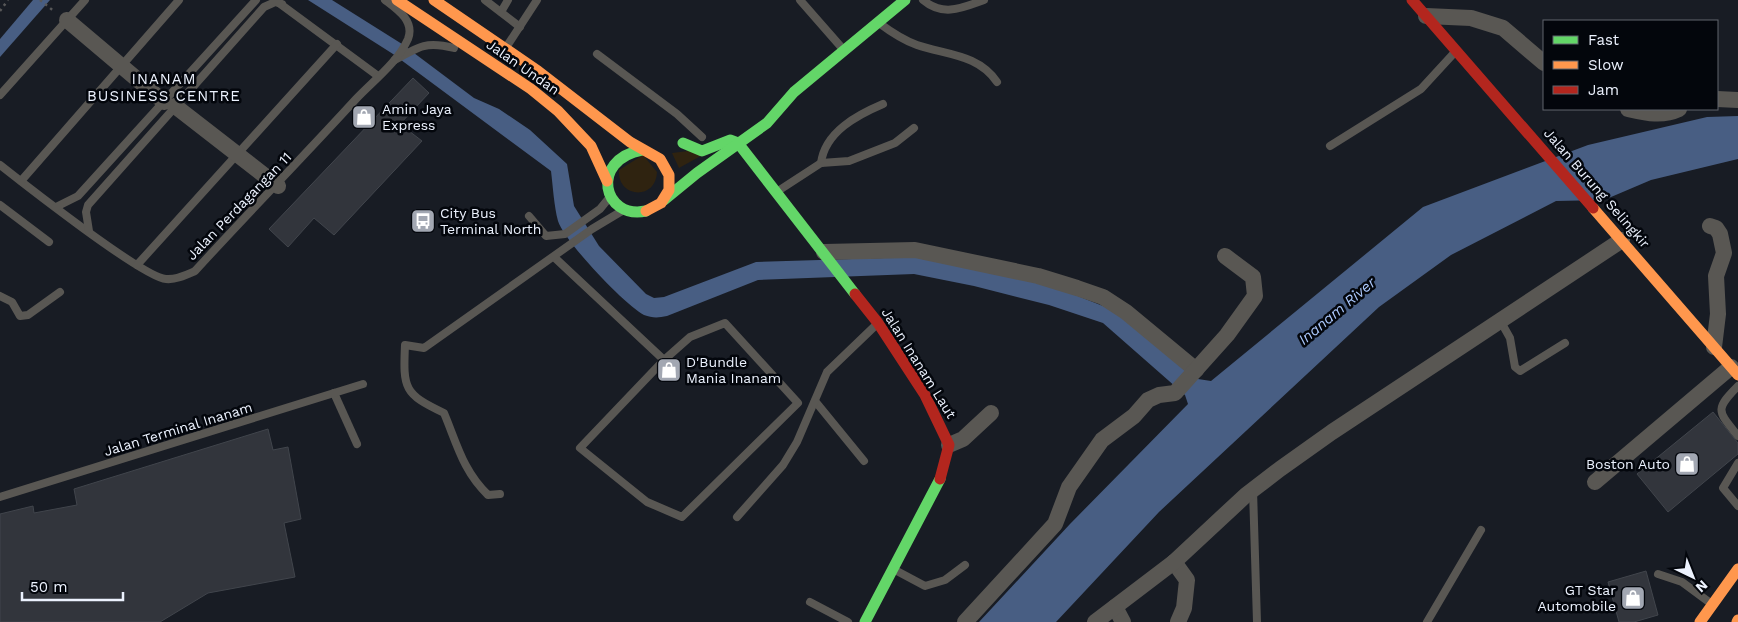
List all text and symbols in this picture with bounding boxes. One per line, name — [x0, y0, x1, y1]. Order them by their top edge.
legend — [1543, 20, 1718, 110]
text: Fast — [1588, 31, 1620, 49]
street label: Jalan Undan — [484, 36, 562, 98]
text: Slow — [1588, 56, 1624, 74]
district label: INANAM BUSINESS CENTRE — [87, 70, 241, 105]
text: Jam — [1588, 81, 1619, 99]
place label: Amin Jaya Express — [382, 101, 452, 133]
shop icon: Amin Jaya Express — [351, 104, 377, 130]
street label: Jalan Burung Selingkir — [1541, 125, 1653, 251]
street label: Jalan Perdagangan 11 — [183, 149, 295, 263]
place label: City Bus Terminal North — [440, 205, 541, 237]
bus stop icon: City Bus Terminal North — [410, 208, 436, 234]
water label: Inanam River — [1295, 273, 1380, 348]
street label: Jalan Inanam Laut — [878, 305, 960, 421]
place label: D'Bundle Mania Inanam — [686, 354, 781, 386]
shop icon: D'Bundle Mania Inanam — [656, 357, 682, 383]
street label: Jalan Terminal Inanam — [102, 399, 254, 459]
shop icon: Boston Auto — [1674, 451, 1700, 477]
place label: Boston Auto — [1586, 456, 1670, 472]
north arrow — [1668, 552, 1718, 602]
scale bar — [22, 570, 124, 602]
text: N — [1693, 577, 1711, 596]
text: 50 m — [30, 578, 67, 596]
place label: GT Star Automobile — [1537, 582, 1616, 614]
shop icon: GT Star Automobile — [1620, 585, 1646, 611]

